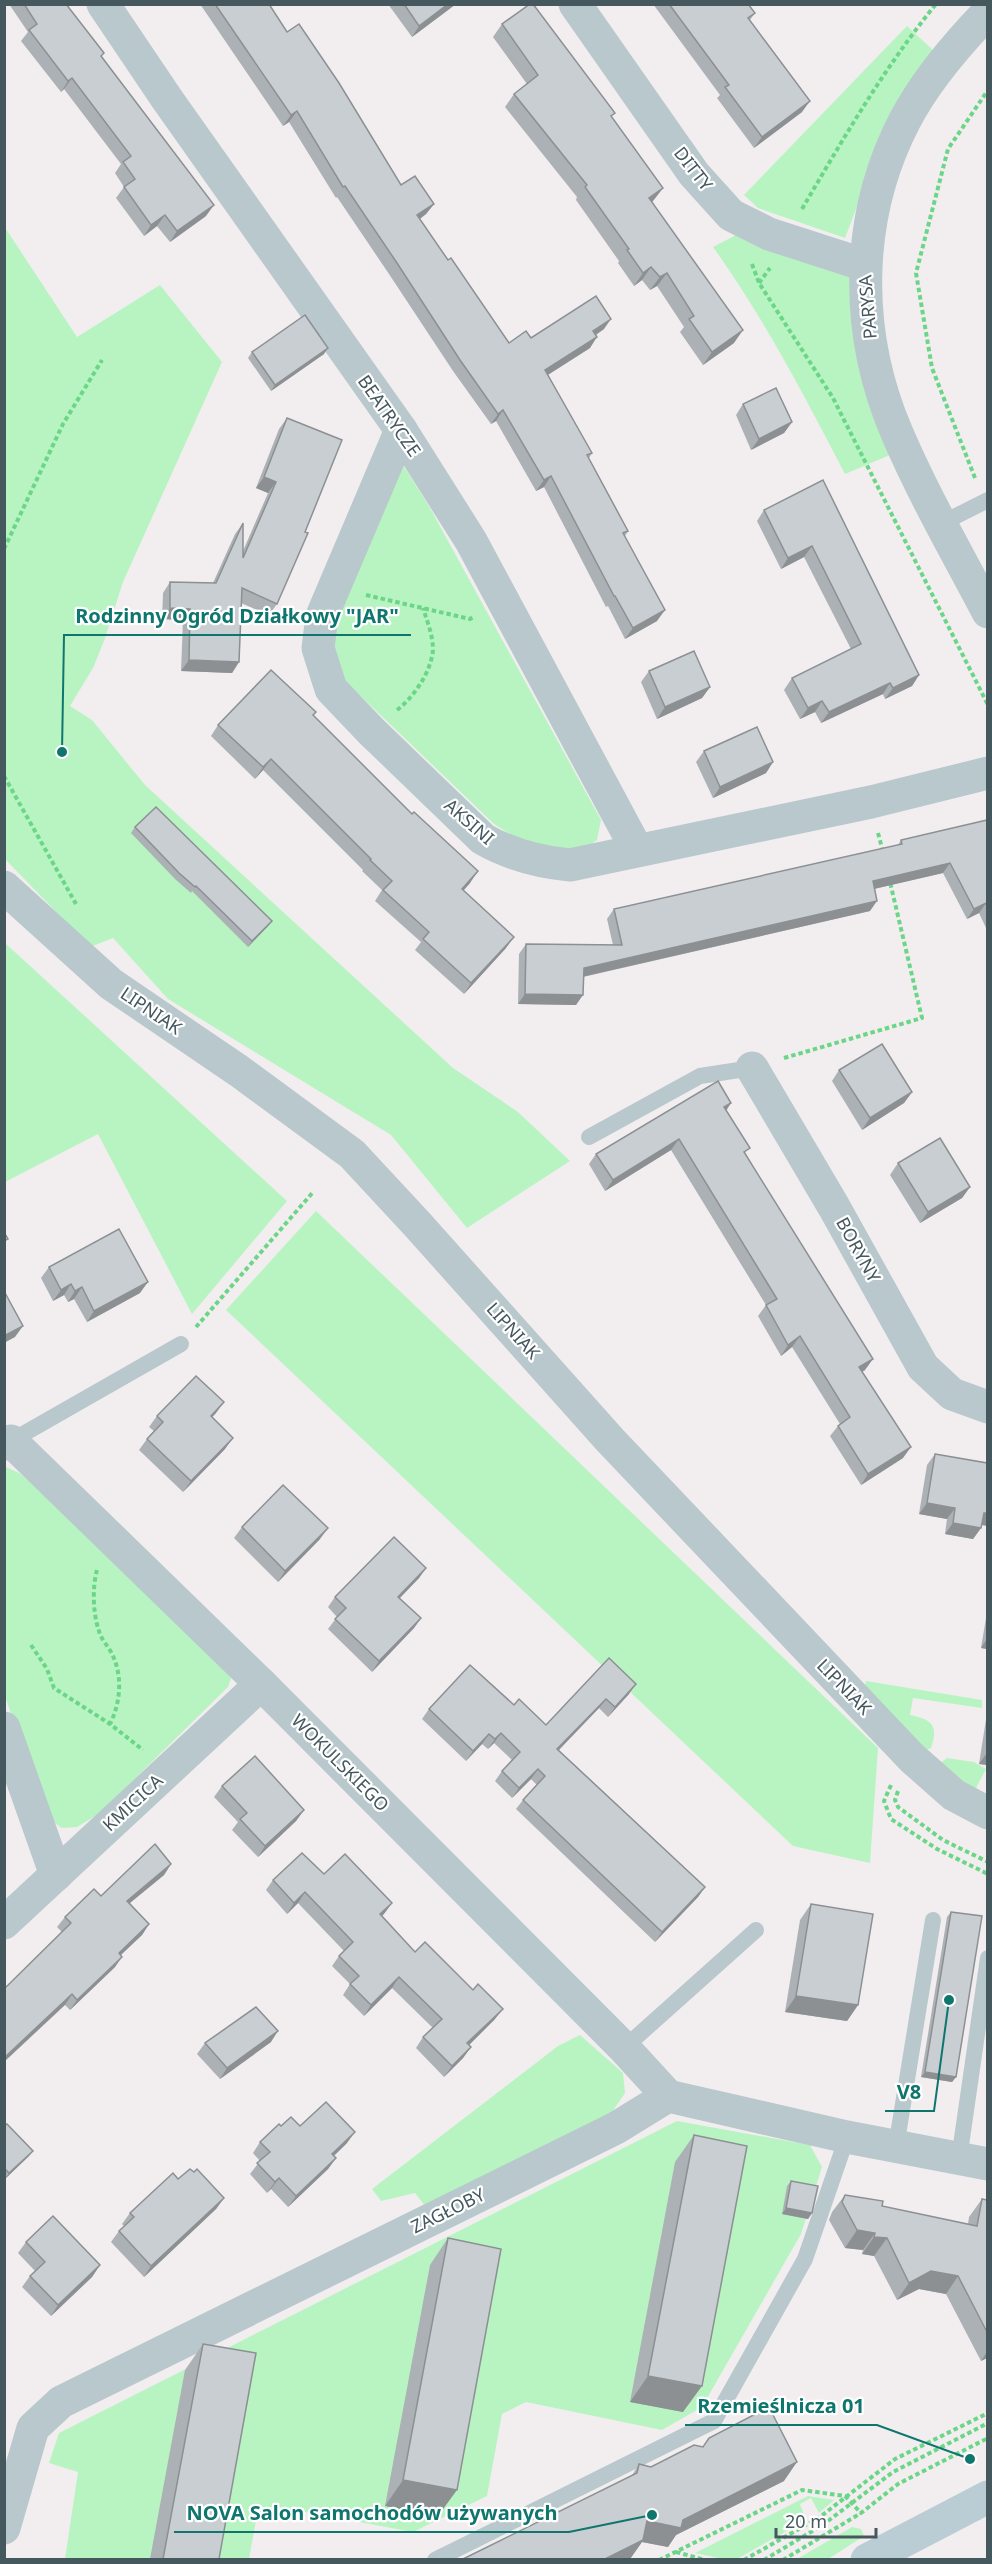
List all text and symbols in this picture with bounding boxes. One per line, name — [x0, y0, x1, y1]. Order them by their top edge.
street label: DITTY — [669, 141, 719, 196]
street label: PARYSA — [852, 274, 882, 340]
street label: BEATRYCZE — [353, 370, 427, 461]
callout: Rodzinny Ogród Działkowy "JAR" — [64, 597, 411, 635]
text: Rodzinny Ogród Działkowy "JAR" — [75, 602, 399, 629]
street label: AKSINI — [440, 793, 500, 849]
street label: LIPNIAK — [116, 981, 188, 1040]
street label: BORYNY — [831, 1213, 887, 1287]
street label: LIPNIAK — [482, 1297, 546, 1365]
street label: LIPNIAK — [812, 1653, 878, 1720]
street label: WOKULSKIEGO — [287, 1708, 395, 1816]
street label: KMICICA — [97, 1768, 168, 1836]
callout: V8 — [885, 2073, 934, 2111]
text: V8 — [897, 2078, 921, 2105]
street label: ZAGŁOBY — [407, 2182, 489, 2238]
callout: Rzemieślnicza 01 — [685, 2387, 877, 2425]
text: Rzemieślnicza 01 — [697, 2392, 865, 2419]
callout: NOVA Salon samochodów używanych — [174, 2494, 569, 2532]
text: NOVA Salon samochodów używanych — [187, 2499, 557, 2526]
scale bar — [776, 2501, 876, 2539]
text: 20 m — [785, 2509, 827, 2533]

